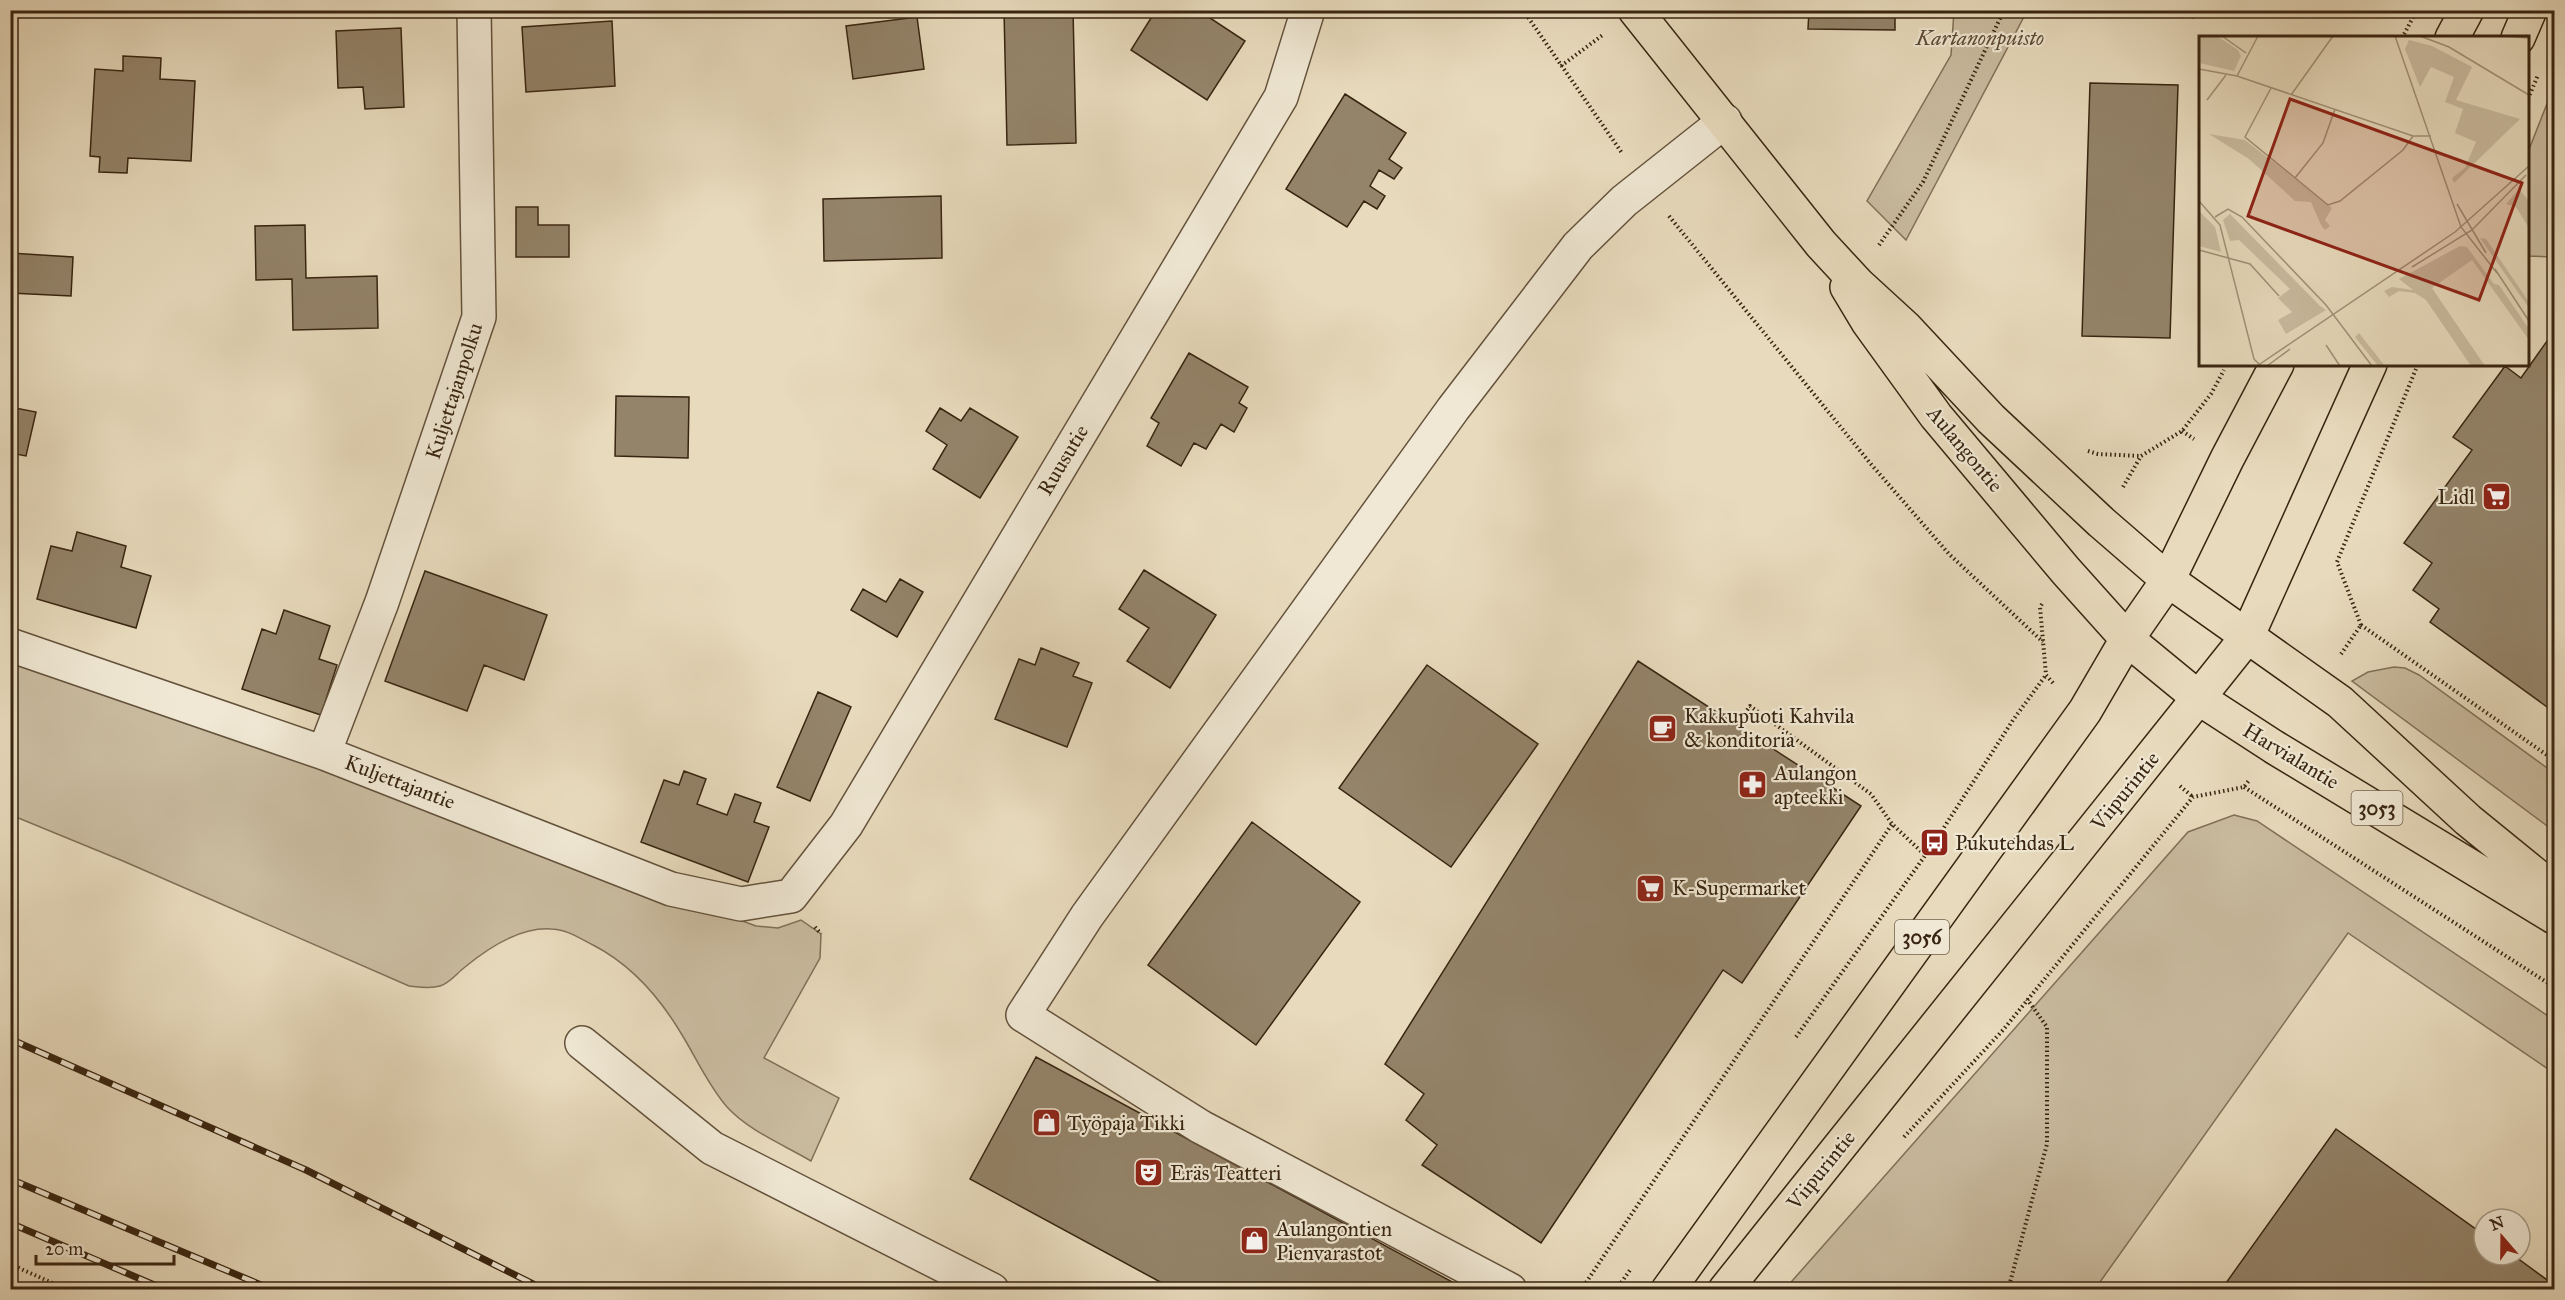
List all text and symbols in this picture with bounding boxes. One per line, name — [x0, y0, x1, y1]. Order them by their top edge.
park label: Kartanonpuisto — [1915, 25, 2044, 51]
inset map — [2199, 36, 2529, 366]
street label: Kuljettajanpolku — [420, 319, 488, 463]
street label: Aulangontie — [1921, 400, 2009, 498]
street label: Ruusutie — [1032, 420, 1094, 500]
supermarket icon: Lidl — [2480, 481, 2512, 513]
place label: Lidl — [2438, 484, 2475, 510]
place label: Kakkupuoti Kahvila & konditoria — [1684, 703, 1854, 753]
cafe icon: Kakkupuoti Kahvila & konditoria — [1647, 712, 1679, 744]
street label: Harvialantie — [2238, 717, 2344, 795]
street label: Viipurintie — [2084, 746, 2165, 837]
street label: Kuljettajantie — [341, 749, 459, 815]
place label: Aulangon apteekki — [1773, 760, 1857, 810]
pharmacy icon: Aulangon apteekki — [1737, 769, 1769, 801]
road number: 3053 — [2352, 791, 2402, 825]
bus stop icon: Pukutehdas L — [1918, 827, 1950, 859]
place label: Pukutehdas L — [1955, 830, 2074, 856]
supermarket icon: K-Supermarket — [1635, 872, 1667, 904]
place label: K-Supermarket — [1672, 875, 1806, 901]
road number: 3056 — [1895, 920, 1949, 954]
shop icon: Työpaja Tikki — [1030, 1107, 1062, 1139]
place label: Työpaja Tikki — [1067, 1110, 1185, 1136]
street label: Viipurintie — [1780, 1125, 1861, 1216]
theatre icon: Eräs Teatteri — [1133, 1157, 1165, 1189]
place label: Eräs Teatteri — [1170, 1160, 1282, 1186]
north arrow — [2472, 1207, 2532, 1267]
text: N — [2487, 1212, 2507, 1235]
place label: Aulangontien Pienvarastot — [1275, 1216, 1392, 1266]
shop icon: Aulangontien Pienvarastot — [1239, 1225, 1271, 1257]
scale bar — [36, 1228, 174, 1266]
text: 20 m — [45, 1238, 83, 1260]

